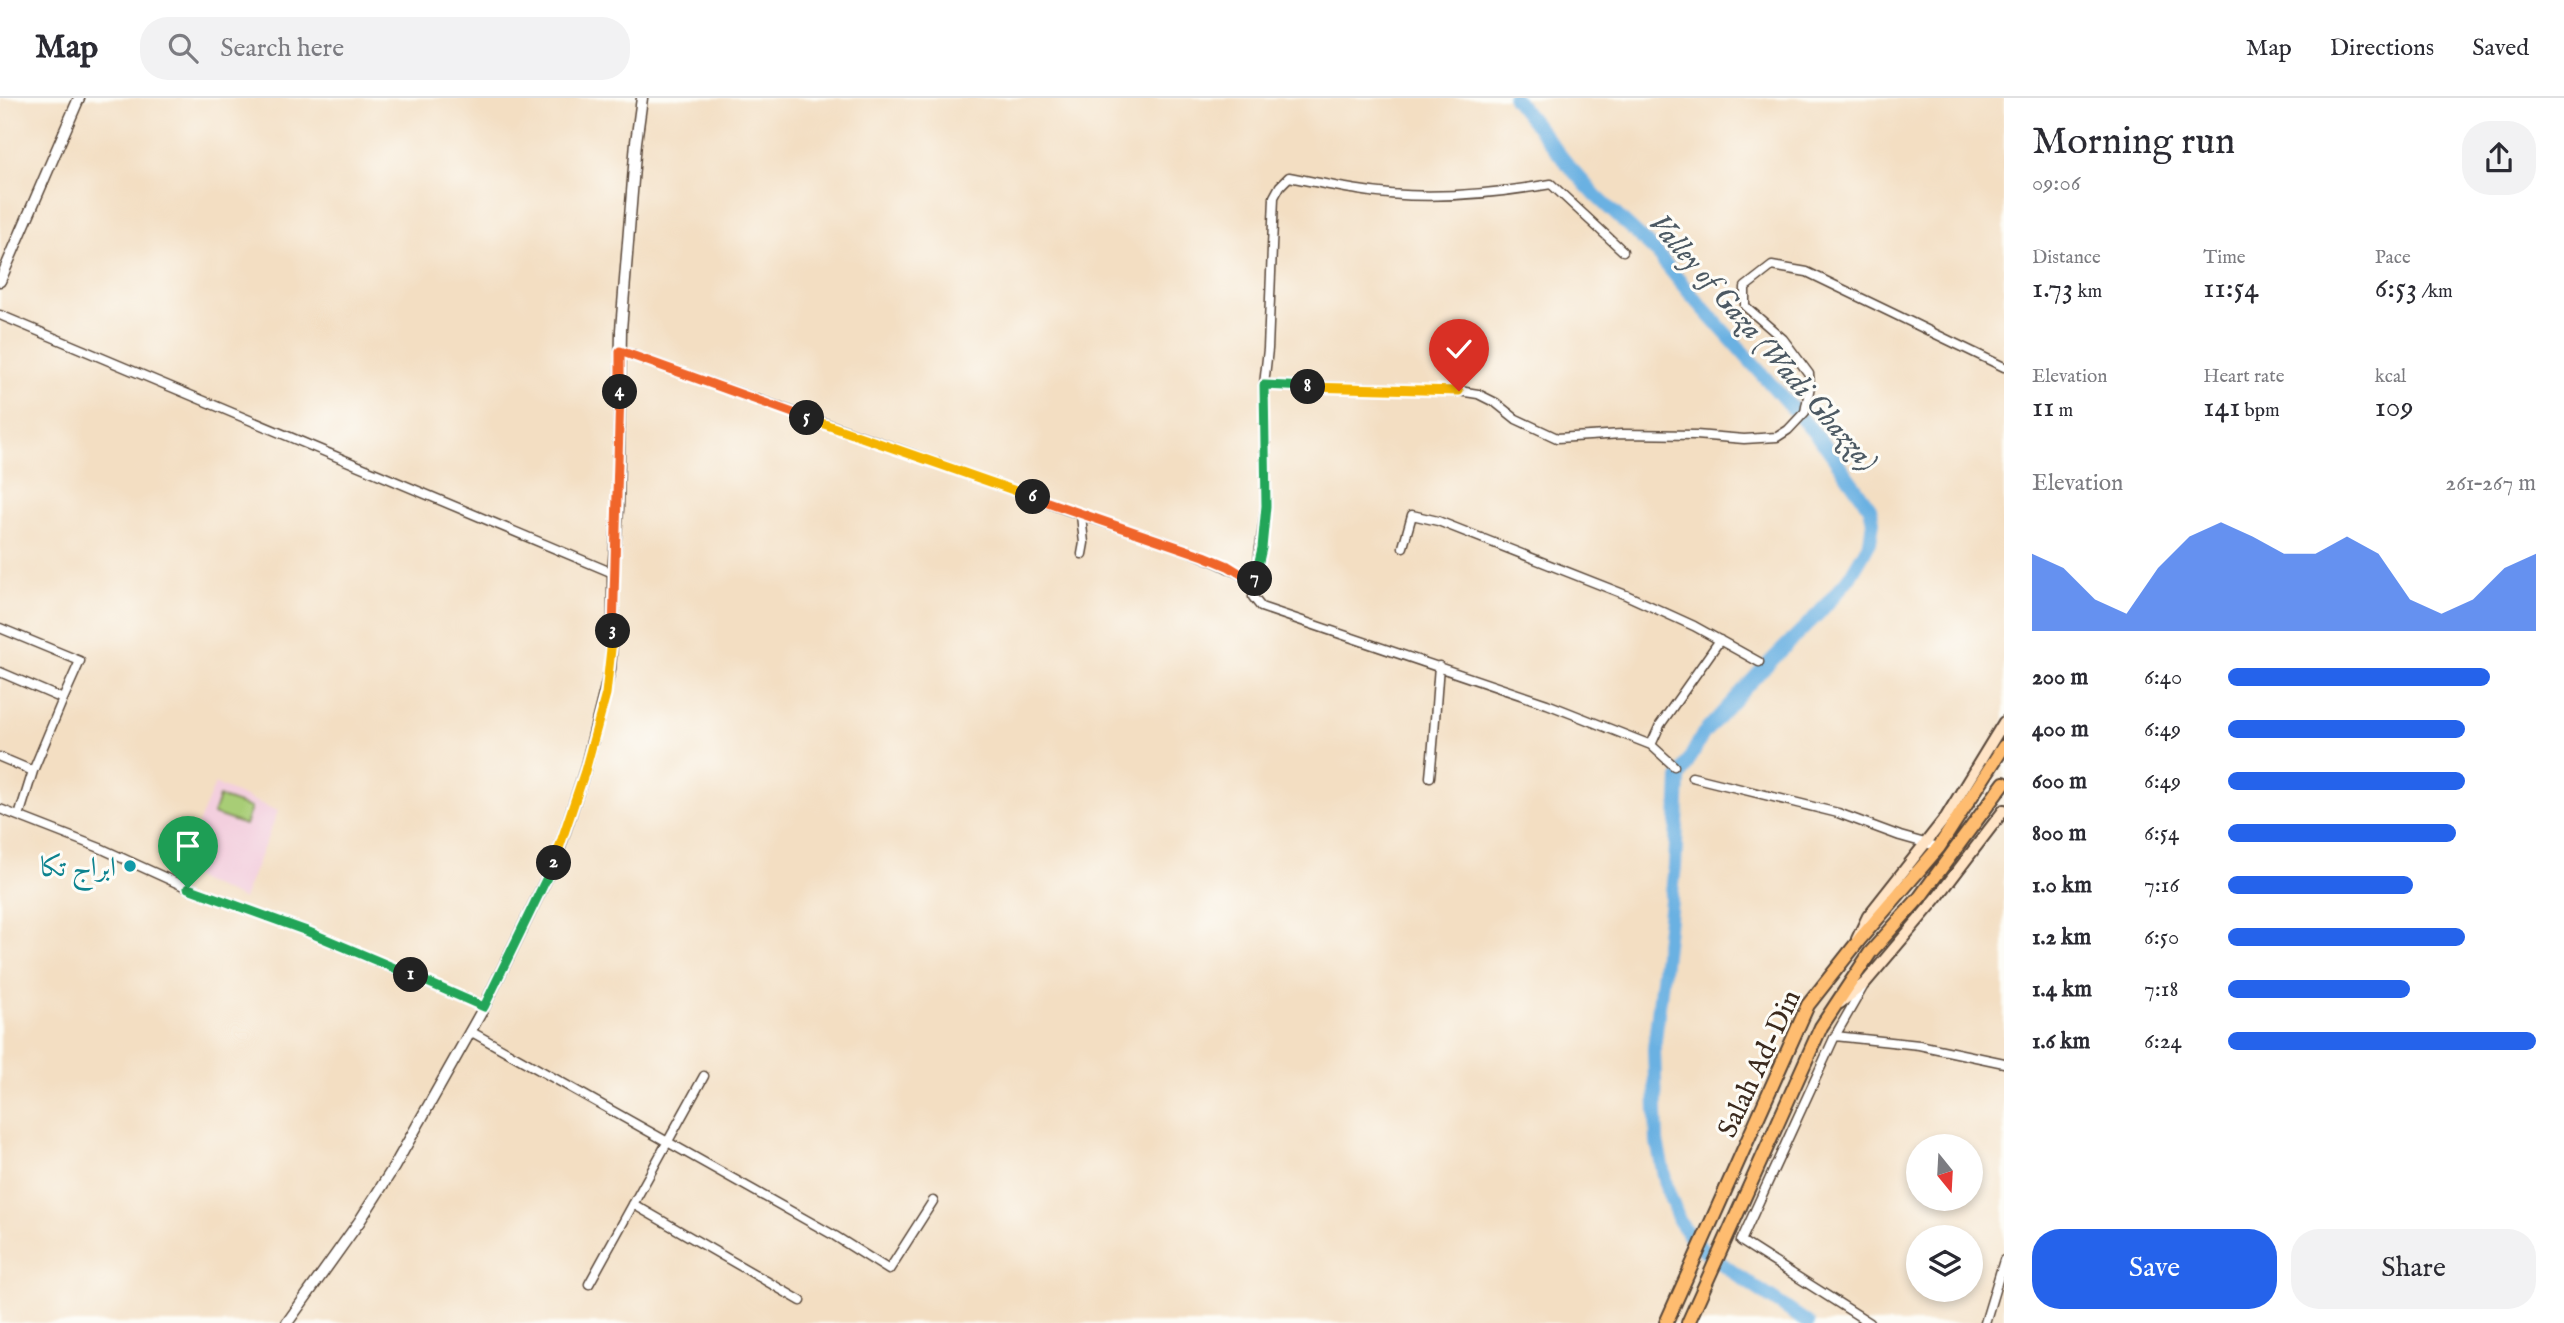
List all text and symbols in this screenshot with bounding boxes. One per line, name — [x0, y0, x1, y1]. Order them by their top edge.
search box — [140, 17, 630, 80]
text: Map — [35, 27, 98, 69]
icon: search — [164, 29, 202, 67]
text: Search here — [220, 32, 344, 65]
text: Map — [2246, 33, 2292, 64]
text: Directions — [2330, 33, 2434, 64]
text: Saved — [2472, 33, 2529, 64]
text: Morning run — [2032, 119, 2235, 167]
button: share — [2462, 121, 2536, 195]
text: 09:06 — [2032, 169, 2080, 198]
water label: Valley of Gaza (Wadi Ghazza) — [1640, 206, 1885, 481]
text: Distance — [2032, 246, 2101, 270]
text: Time — [2203, 246, 2246, 270]
text: Pace — [2375, 246, 2411, 270]
text: 1.73 — [2032, 270, 2073, 308]
text: 11:54 — [2203, 270, 2259, 308]
text: 6:53 — [2375, 270, 2417, 308]
text: km — [2073, 280, 2102, 304]
text: /km — [2417, 280, 2453, 304]
pin — [1429, 319, 1489, 391]
icon: check — [1440, 330, 1478, 368]
text: Elevation — [2032, 365, 2107, 389]
text: Heart rate — [2203, 365, 2284, 389]
text: kcal — [2375, 365, 2406, 389]
pin: 8 — [1290, 370, 1326, 404]
pin: 4 — [602, 374, 638, 410]
text: 8 — [1304, 374, 1311, 398]
text: 4 — [615, 379, 624, 403]
text: 11 — [2032, 389, 2054, 427]
text: 141 — [2203, 389, 2240, 427]
text: 109 — [2375, 389, 2414, 427]
text: m — [2054, 399, 2073, 423]
text: bpm — [2240, 399, 2280, 423]
pin: 5 — [790, 400, 824, 436]
text: 5 — [803, 405, 810, 429]
text: Elevation — [2032, 469, 2123, 498]
text: 261–267 m — [2445, 469, 2536, 498]
pin: 6 — [1016, 480, 1050, 514]
text: 6 — [1028, 484, 1037, 508]
pin: 7 — [1238, 561, 1272, 596]
text: 7 — [1250, 566, 1259, 590]
pin: 3 — [596, 614, 630, 648]
text: 3 — [609, 618, 616, 642]
text: 200 m — [2032, 663, 2088, 692]
text: 6:40 — [2144, 663, 2182, 692]
text: 400 m — [2032, 715, 2089, 744]
text: 6:49 — [2144, 715, 2181, 744]
text: 600 m — [2032, 767, 2087, 796]
text: 6:49 — [2144, 767, 2181, 796]
pin — [158, 816, 218, 888]
text: 800 m — [2032, 819, 2086, 848]
text: 6:54 — [2144, 819, 2179, 848]
icon: arrive — [169, 827, 207, 865]
pin: 2 — [536, 846, 572, 880]
text: 2 — [549, 850, 558, 874]
place label: ابراج تكا — [41, 851, 116, 892]
marker: ابراج تكا — [122, 858, 138, 874]
text: 1.0 km — [2032, 871, 2092, 900]
text: 7:16 — [2144, 871, 2179, 900]
text: 1.2 km — [2032, 923, 2091, 952]
text: 6:50 — [2144, 923, 2179, 952]
pin: 1 — [394, 958, 428, 992]
text: 1 — [407, 962, 414, 986]
text: 1.4 km — [2032, 975, 2092, 1004]
text: 7:18 — [2144, 975, 2178, 1004]
street label: Salah Ad-Din — [1711, 985, 1810, 1143]
text: 1.6 km — [2032, 1027, 2090, 1056]
text: 6:24 — [2144, 1027, 2182, 1056]
north arrow — [1906, 1134, 1983, 1211]
map controls — [1906, 1134, 1983, 1302]
button: layers — [1906, 1225, 1983, 1302]
button: Save — [2032, 1229, 2277, 1309]
button: Share — [2291, 1229, 2536, 1309]

